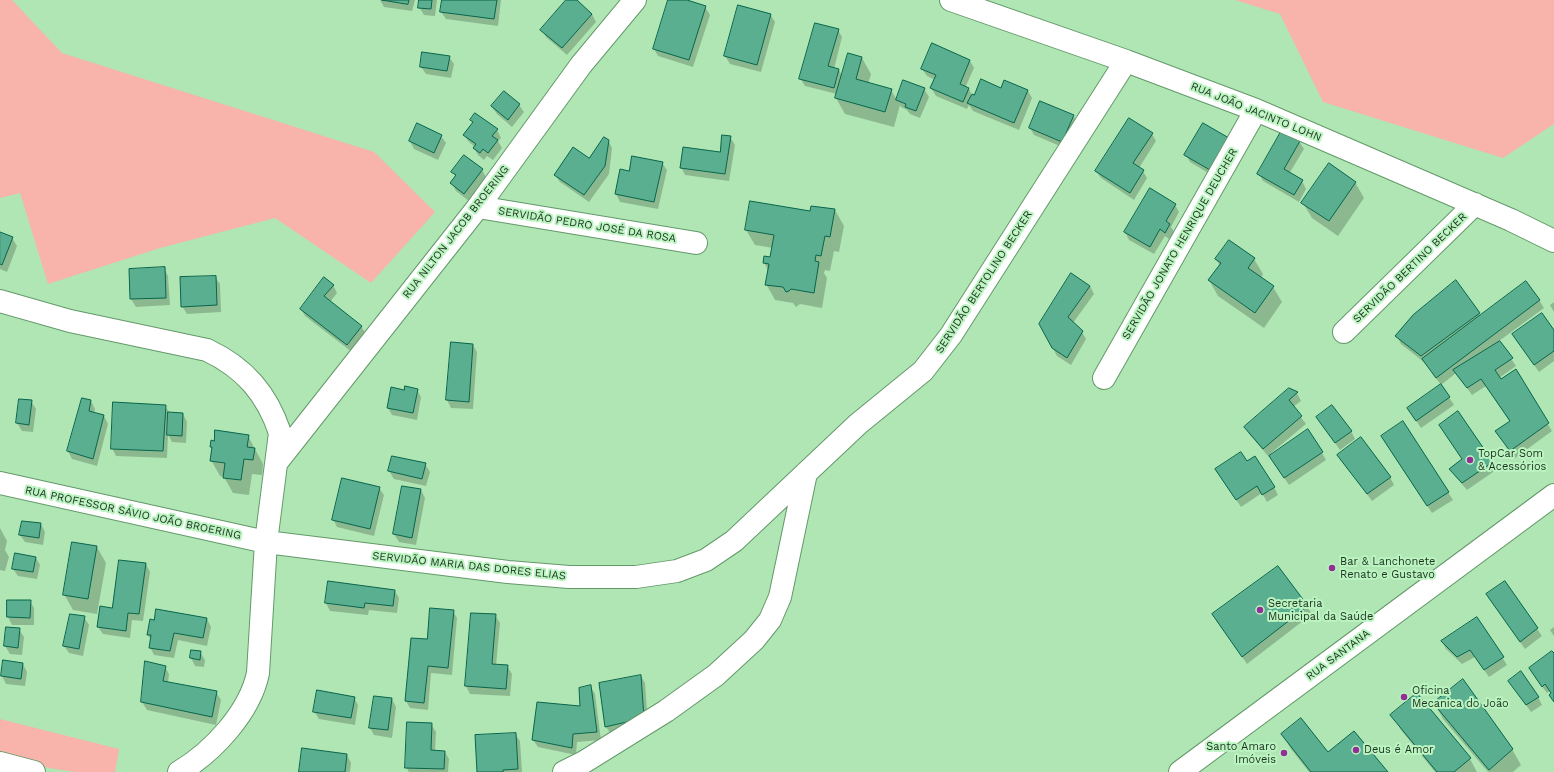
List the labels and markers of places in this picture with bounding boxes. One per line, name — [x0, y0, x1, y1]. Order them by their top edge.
place label: TopCar Som & Acessórios — [1478, 447, 1546, 473]
marker: TopCar Som & Acessórios — [1465, 455, 1475, 465]
place label: Bar & Lanchonete Renato e Gustavo — [1340, 555, 1435, 581]
marker: Bar & Lanchonete Renato e Gustavo — [1327, 563, 1337, 573]
place label: Secretaria Municipal da Saúde — [1268, 597, 1373, 623]
marker: Secretaria Municipal da Saúde — [1255, 605, 1265, 615]
place label: Oficina Mecanica do João — [1412, 684, 1509, 710]
marker: Oficina Mecanica do João — [1399, 692, 1409, 702]
place label: Santo Amaro Imóveis — [1206, 740, 1276, 766]
place label: Deus é Amor — [1364, 743, 1434, 757]
marker: Deus é Amor — [1351, 745, 1361, 755]
marker: Santo Amaro Imóveis — [1279, 748, 1289, 758]

